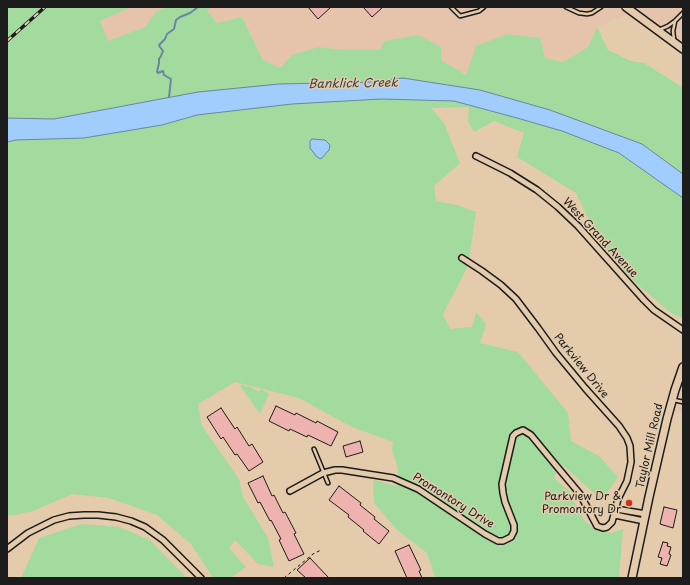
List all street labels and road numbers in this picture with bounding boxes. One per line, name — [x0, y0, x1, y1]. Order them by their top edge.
street label: West Grand Avenue — [560, 195, 640, 281]
street label: Parkview Drive — [551, 331, 611, 401]
street label: Taylor Mill Road — [634, 402, 666, 490]
street label: Promontory Drive — [410, 471, 496, 531]

